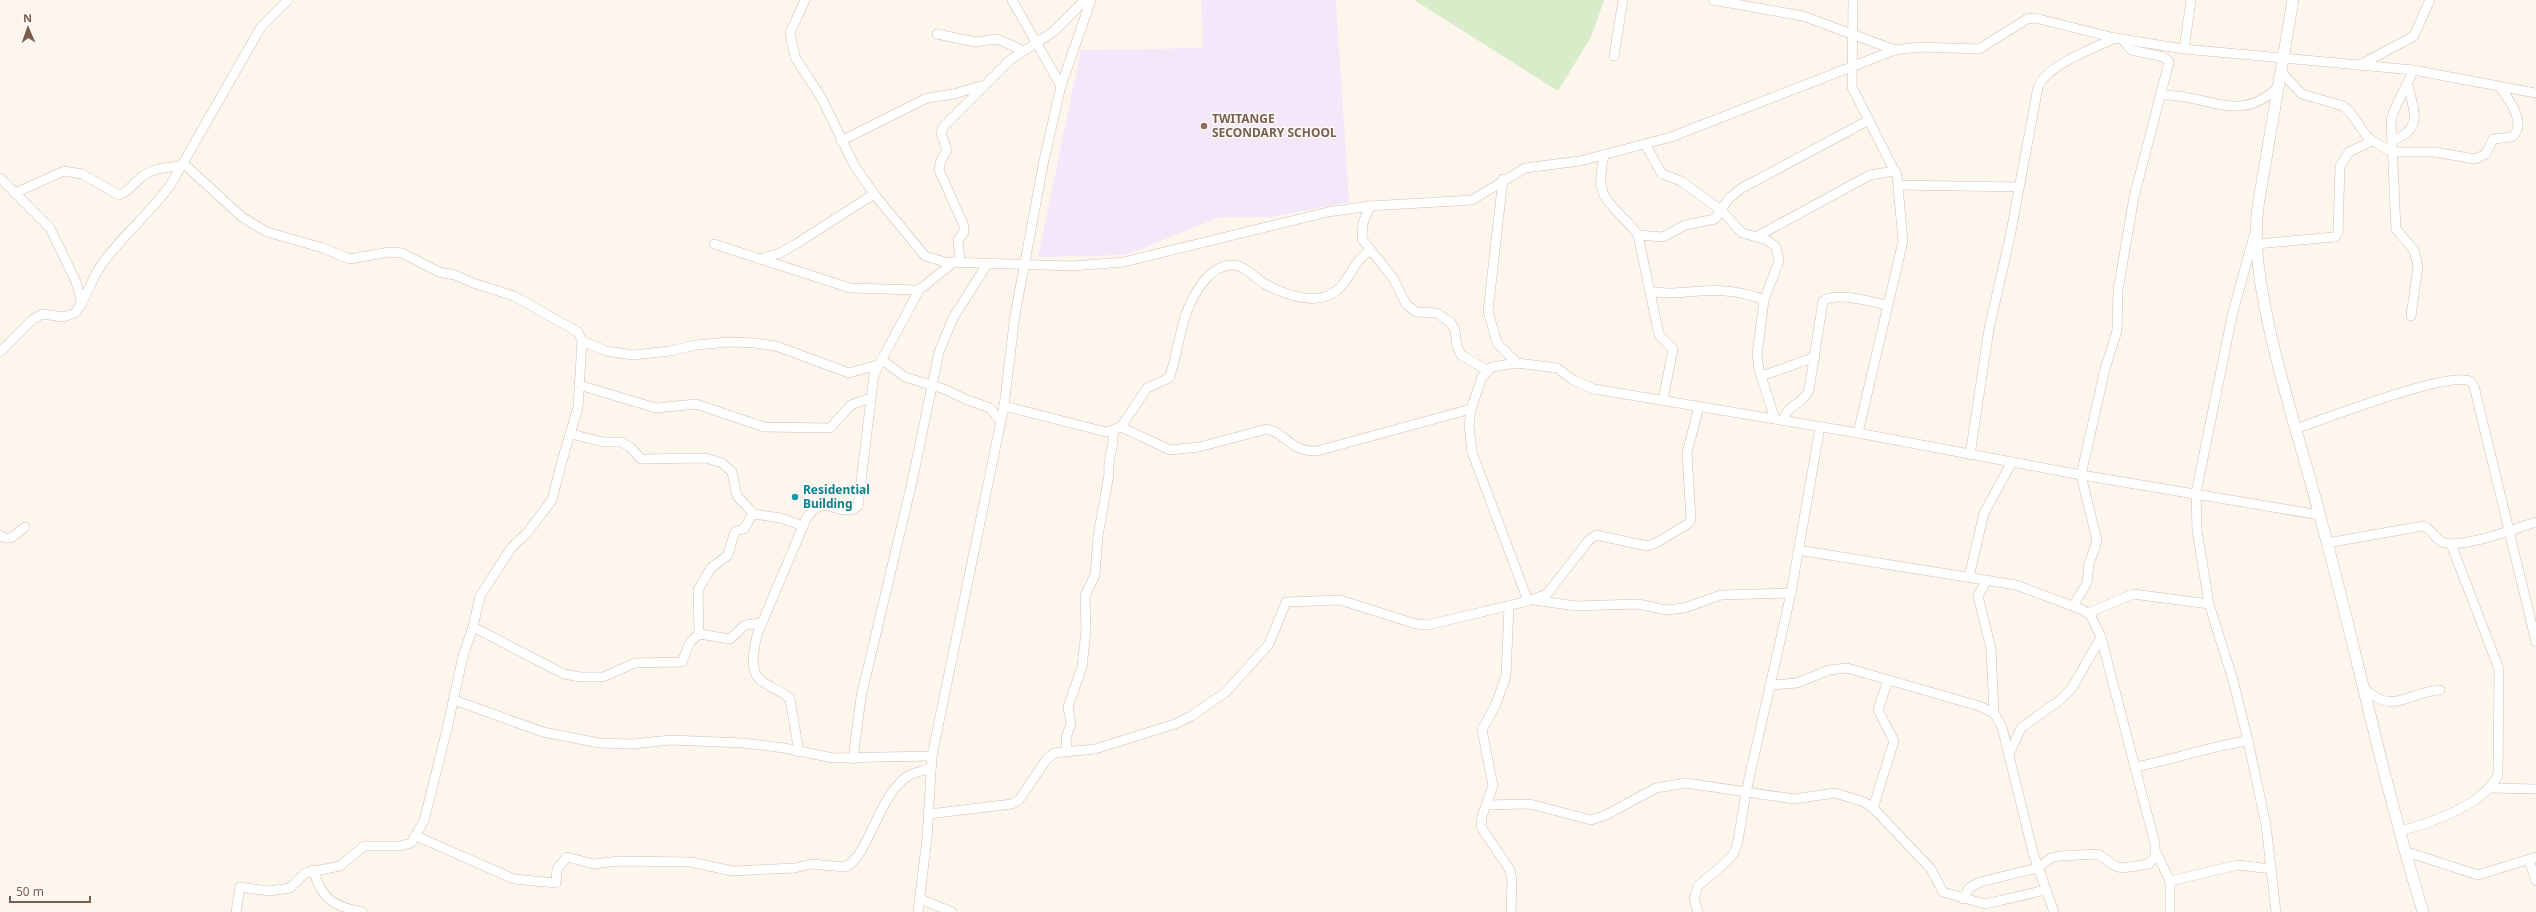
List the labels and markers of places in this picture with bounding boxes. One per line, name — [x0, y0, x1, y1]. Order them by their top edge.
place label: TWITANGE SECONDARY SCHOOL — [1212, 110, 1337, 141]
marker: TWITANGE SECONDARY SCHOOL — [1199, 121, 1209, 131]
place label: Residential Building — [803, 481, 870, 512]
marker: Residential Building — [790, 492, 800, 502]

